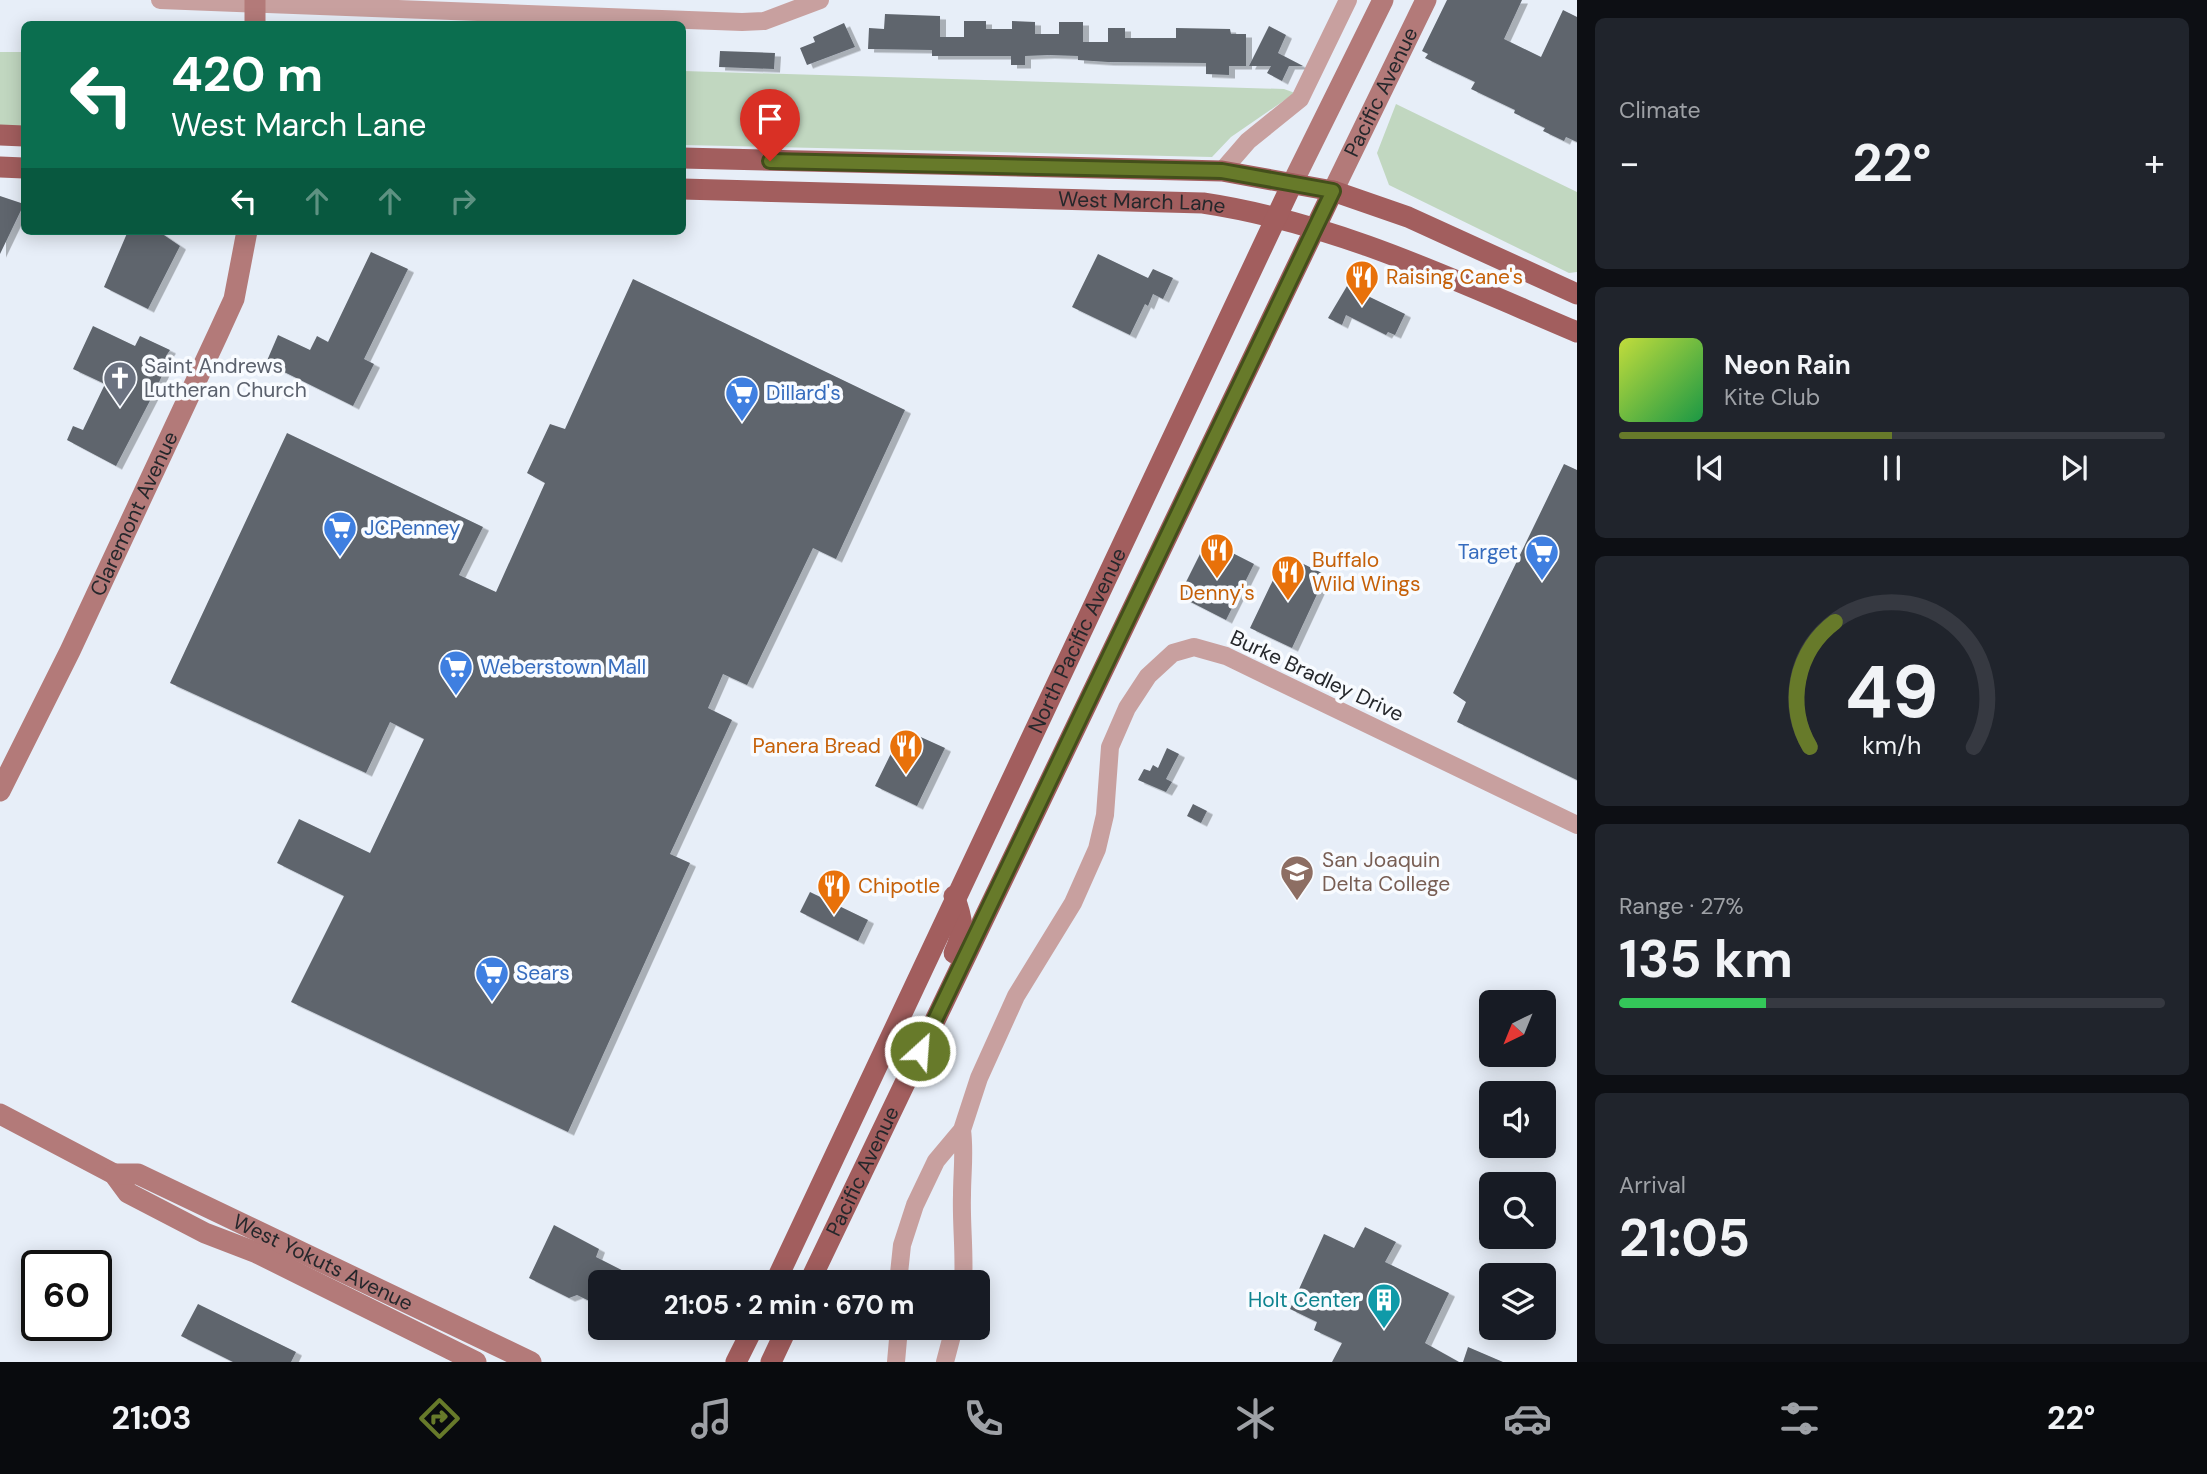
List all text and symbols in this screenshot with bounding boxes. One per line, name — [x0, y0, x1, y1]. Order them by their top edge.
street label: Pacific Avenue — [1338, 23, 1425, 162]
text: 420 m — [171, 42, 323, 106]
icon: left — [56, 49, 147, 140]
pin — [740, 89, 800, 161]
text: Climate — [1619, 95, 1701, 125]
icon: arrive — [751, 100, 789, 138]
text: West March Lane — [171, 104, 427, 146]
text: 22° — [1853, 129, 1931, 197]
text: − — [1619, 138, 1640, 188]
text: + — [2144, 138, 2165, 188]
icon: left — [225, 182, 263, 220]
icon: ahead — [298, 182, 336, 220]
icon: ahead — [371, 182, 409, 220]
icon: right — [444, 182, 482, 220]
street label: West March Lane — [1058, 185, 1228, 221]
restaurant icon: Raising Cane's — [1343, 258, 1381, 307]
place label: Raising Cane's — [1386, 263, 1523, 291]
text: Neon Rain — [1724, 348, 1851, 382]
place label: Saint Andrews Lutheran Church — [144, 352, 307, 404]
church icon: Saint Andrews Lutheran Church — [101, 359, 139, 408]
supermarket icon: Dillard's — [723, 374, 761, 423]
place label: Dillard's — [766, 379, 841, 407]
text: Kite Club — [1724, 382, 1820, 412]
street label: Claremont Avenue — [84, 427, 185, 601]
icon: previous — [1691, 449, 1729, 487]
icon: pause — [1873, 449, 1911, 487]
icon: next — [2055, 449, 2093, 487]
supermarket icon: JCPenney — [321, 509, 359, 558]
place label: JCPenney — [364, 514, 461, 542]
restaurant icon: Denny's — [1198, 531, 1236, 580]
supermarket icon: Target — [1523, 533, 1561, 582]
place label: Target — [1458, 538, 1518, 566]
street label: North Pacific Avenue — [1022, 543, 1133, 738]
place label: Buffalo Wild Wings — [1312, 546, 1421, 598]
restaurant icon: Buffalo Wild Wings — [1269, 553, 1307, 602]
place label: Denny's — [1179, 579, 1255, 607]
street label: Burke Bradley Drive — [1226, 624, 1408, 728]
text: 49 — [1845, 645, 1939, 740]
supermarket icon: Weberstown Mall — [437, 648, 475, 697]
place label: Weberstown Mall — [480, 653, 646, 681]
restaurant icon: Panera Bread — [887, 727, 925, 776]
text: km/h — [1862, 729, 1922, 762]
place label: Panera Bread — [753, 732, 881, 760]
place label: San Joaquin Delta College — [1322, 846, 1450, 898]
school or university icon: San Joaquin Delta College — [1278, 853, 1316, 902]
restaurant icon: Chipotle — [815, 867, 853, 916]
place label: Chipotle — [858, 872, 940, 900]
text: Range · 27% — [1619, 891, 1744, 921]
text: 135 km — [1619, 925, 1793, 993]
supermarket icon: Sears — [473, 954, 511, 1003]
place label: Sears — [516, 959, 570, 987]
north arrow — [1479, 990, 1556, 1068]
map controls — [1479, 990, 1556, 1340]
position arrow — [883, 1014, 957, 1088]
button: sound — [1479, 1081, 1556, 1158]
street label: Pacific Avenue — [820, 1102, 906, 1241]
text: Arrival — [1619, 1170, 1686, 1200]
button: search — [1479, 1172, 1556, 1249]
text: 21:05 — [1619, 1204, 1750, 1272]
street label: West Yokuts Avenue — [228, 1207, 418, 1317]
speed limit sign: 60 — [21, 1250, 112, 1341]
button: layers — [1479, 1263, 1556, 1340]
building icon: Holt Center — [1365, 1281, 1403, 1330]
place label: Holt Center — [1248, 1286, 1360, 1314]
text: 21:05 · 2 min · 670 m — [664, 1288, 914, 1322]
icon: directions — [415, 1394, 464, 1443]
icon: music — [687, 1394, 736, 1443]
icon: phone — [959, 1394, 1008, 1443]
icon: climate — [1231, 1394, 1280, 1443]
icon: car — [1503, 1394, 1552, 1443]
icon: filters — [1775, 1394, 1824, 1443]
text: 21:03 — [112, 1397, 192, 1439]
text: 22° — [2047, 1397, 2095, 1439]

